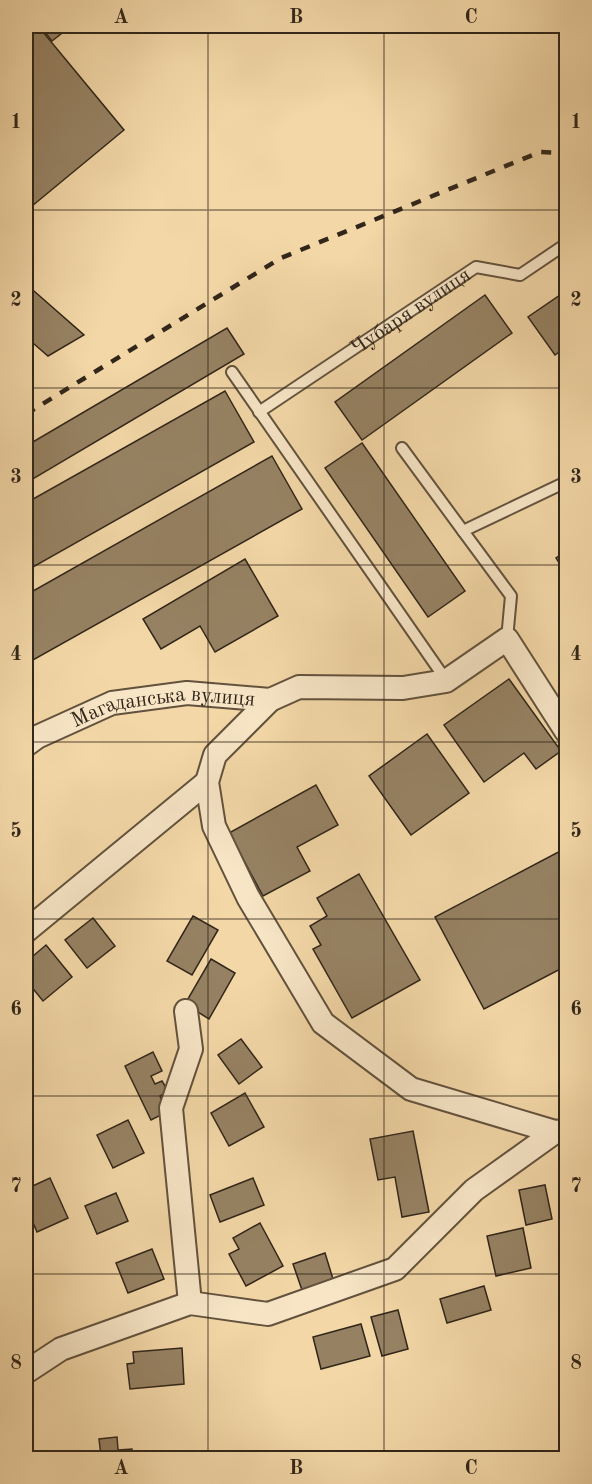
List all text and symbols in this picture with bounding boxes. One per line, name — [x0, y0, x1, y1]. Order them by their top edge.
text: A — [113, 8, 129, 28]
text: B — [289, 8, 303, 28]
text: C — [464, 8, 478, 28]
text: 1 — [10, 113, 22, 133]
text: 1 — [570, 113, 582, 133]
street label: Чубаря вулиця — [347, 265, 475, 360]
text: 2 — [10, 291, 22, 311]
text: 2 — [570, 291, 582, 311]
text: 3 — [10, 468, 22, 488]
text: 3 — [570, 468, 582, 488]
text: 4 — [10, 645, 22, 665]
text: 4 — [570, 645, 582, 665]
street label: Магаданська вулиця — [68, 684, 256, 732]
text: 5 — [10, 821, 22, 842]
text: 5 — [570, 821, 582, 842]
text: 6 — [10, 1000, 22, 1020]
text: 6 — [570, 1000, 582, 1020]
text: 7 — [10, 1177, 22, 1197]
text: 7 — [570, 1177, 582, 1197]
text: 8 — [10, 1354, 22, 1374]
text: 8 — [570, 1354, 582, 1374]
text: A — [113, 1459, 129, 1479]
text: B — [289, 1459, 303, 1479]
text: C — [464, 1459, 478, 1479]

